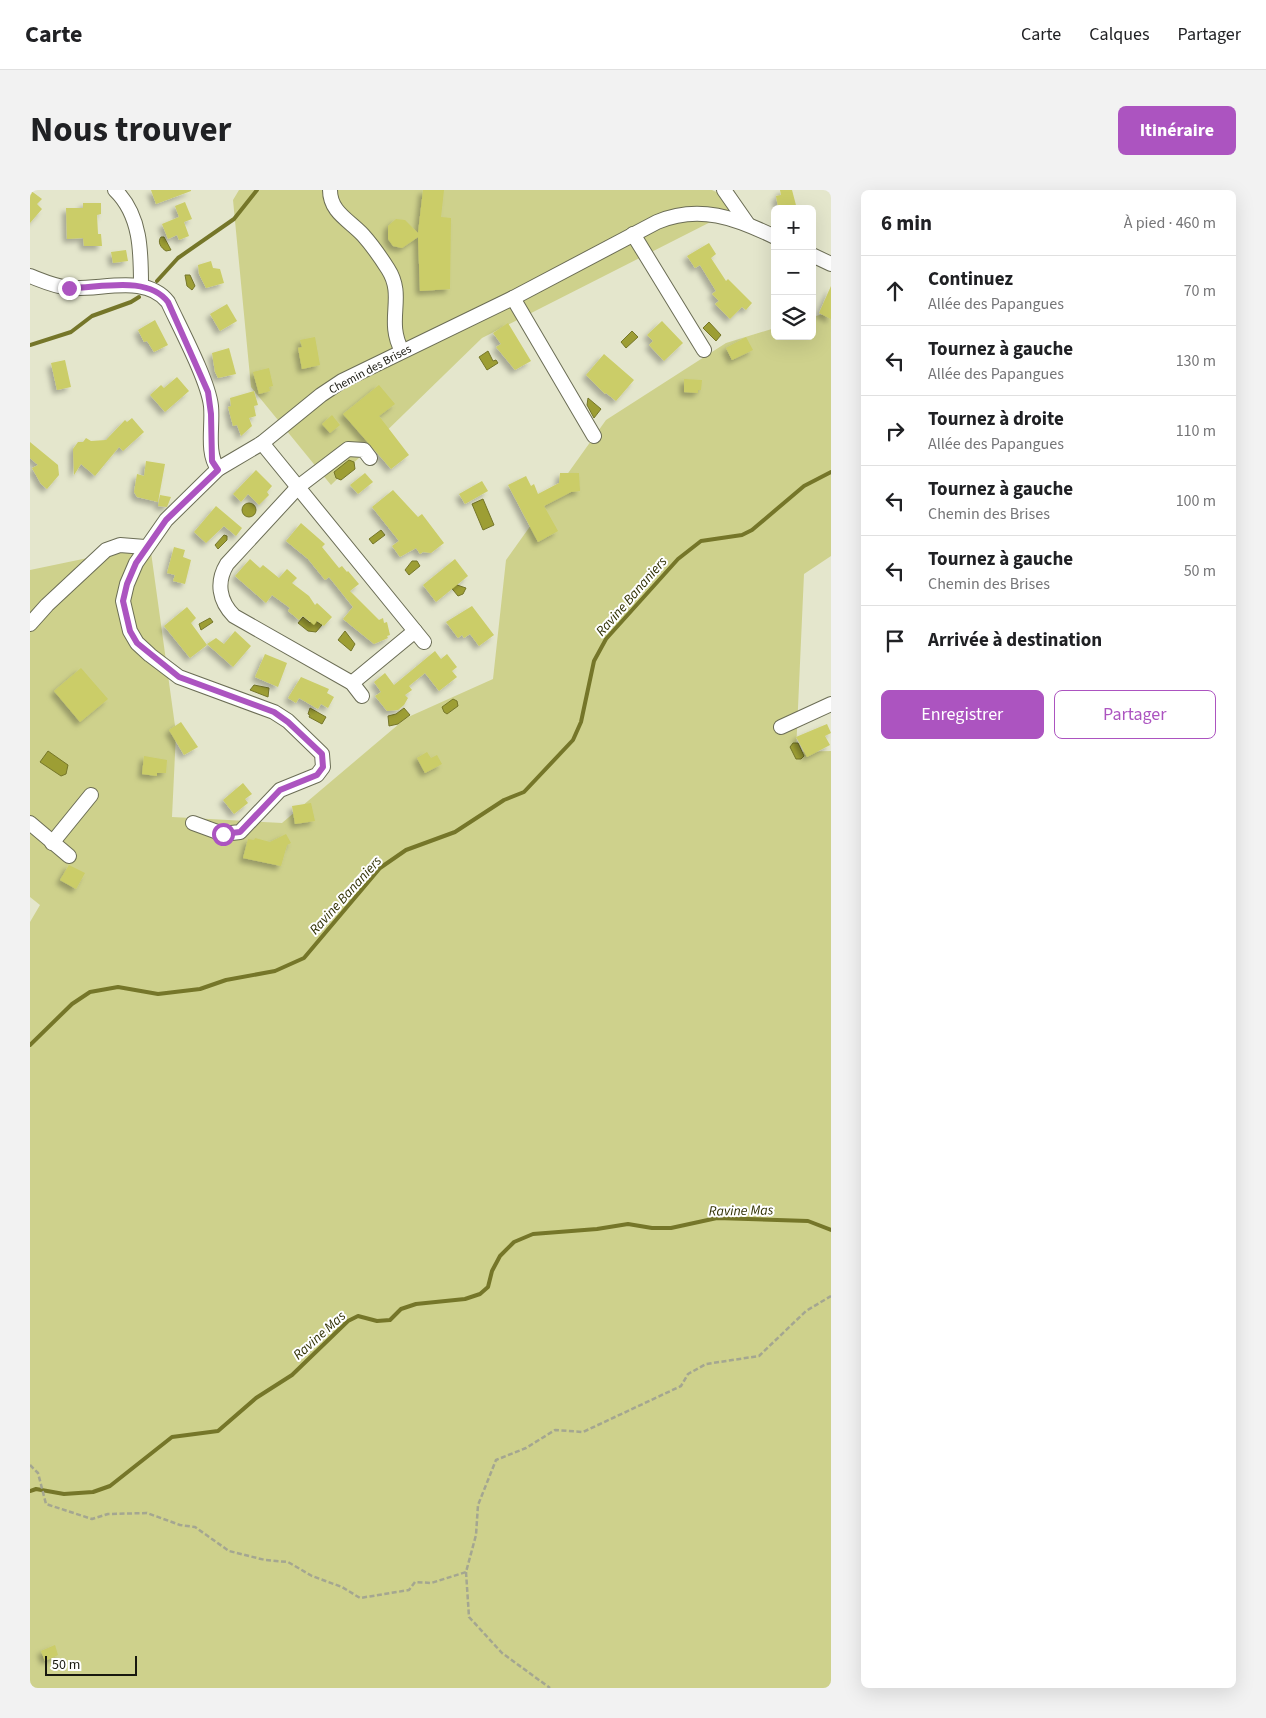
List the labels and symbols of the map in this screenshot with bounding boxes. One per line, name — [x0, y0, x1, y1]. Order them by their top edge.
route end — [58, 277, 81, 300]
street label: Chemin des Brises — [326, 340, 415, 398]
water label: Ravine Bananiers — [592, 552, 672, 641]
route start — [212, 823, 235, 846]
water label: Ravine Bananiers — [305, 852, 387, 939]
water label: Ravine Mas — [709, 1200, 774, 1222]
water label: Ravine Mas — [289, 1306, 351, 1365]
scale bar — [45, 1653, 138, 1676]

